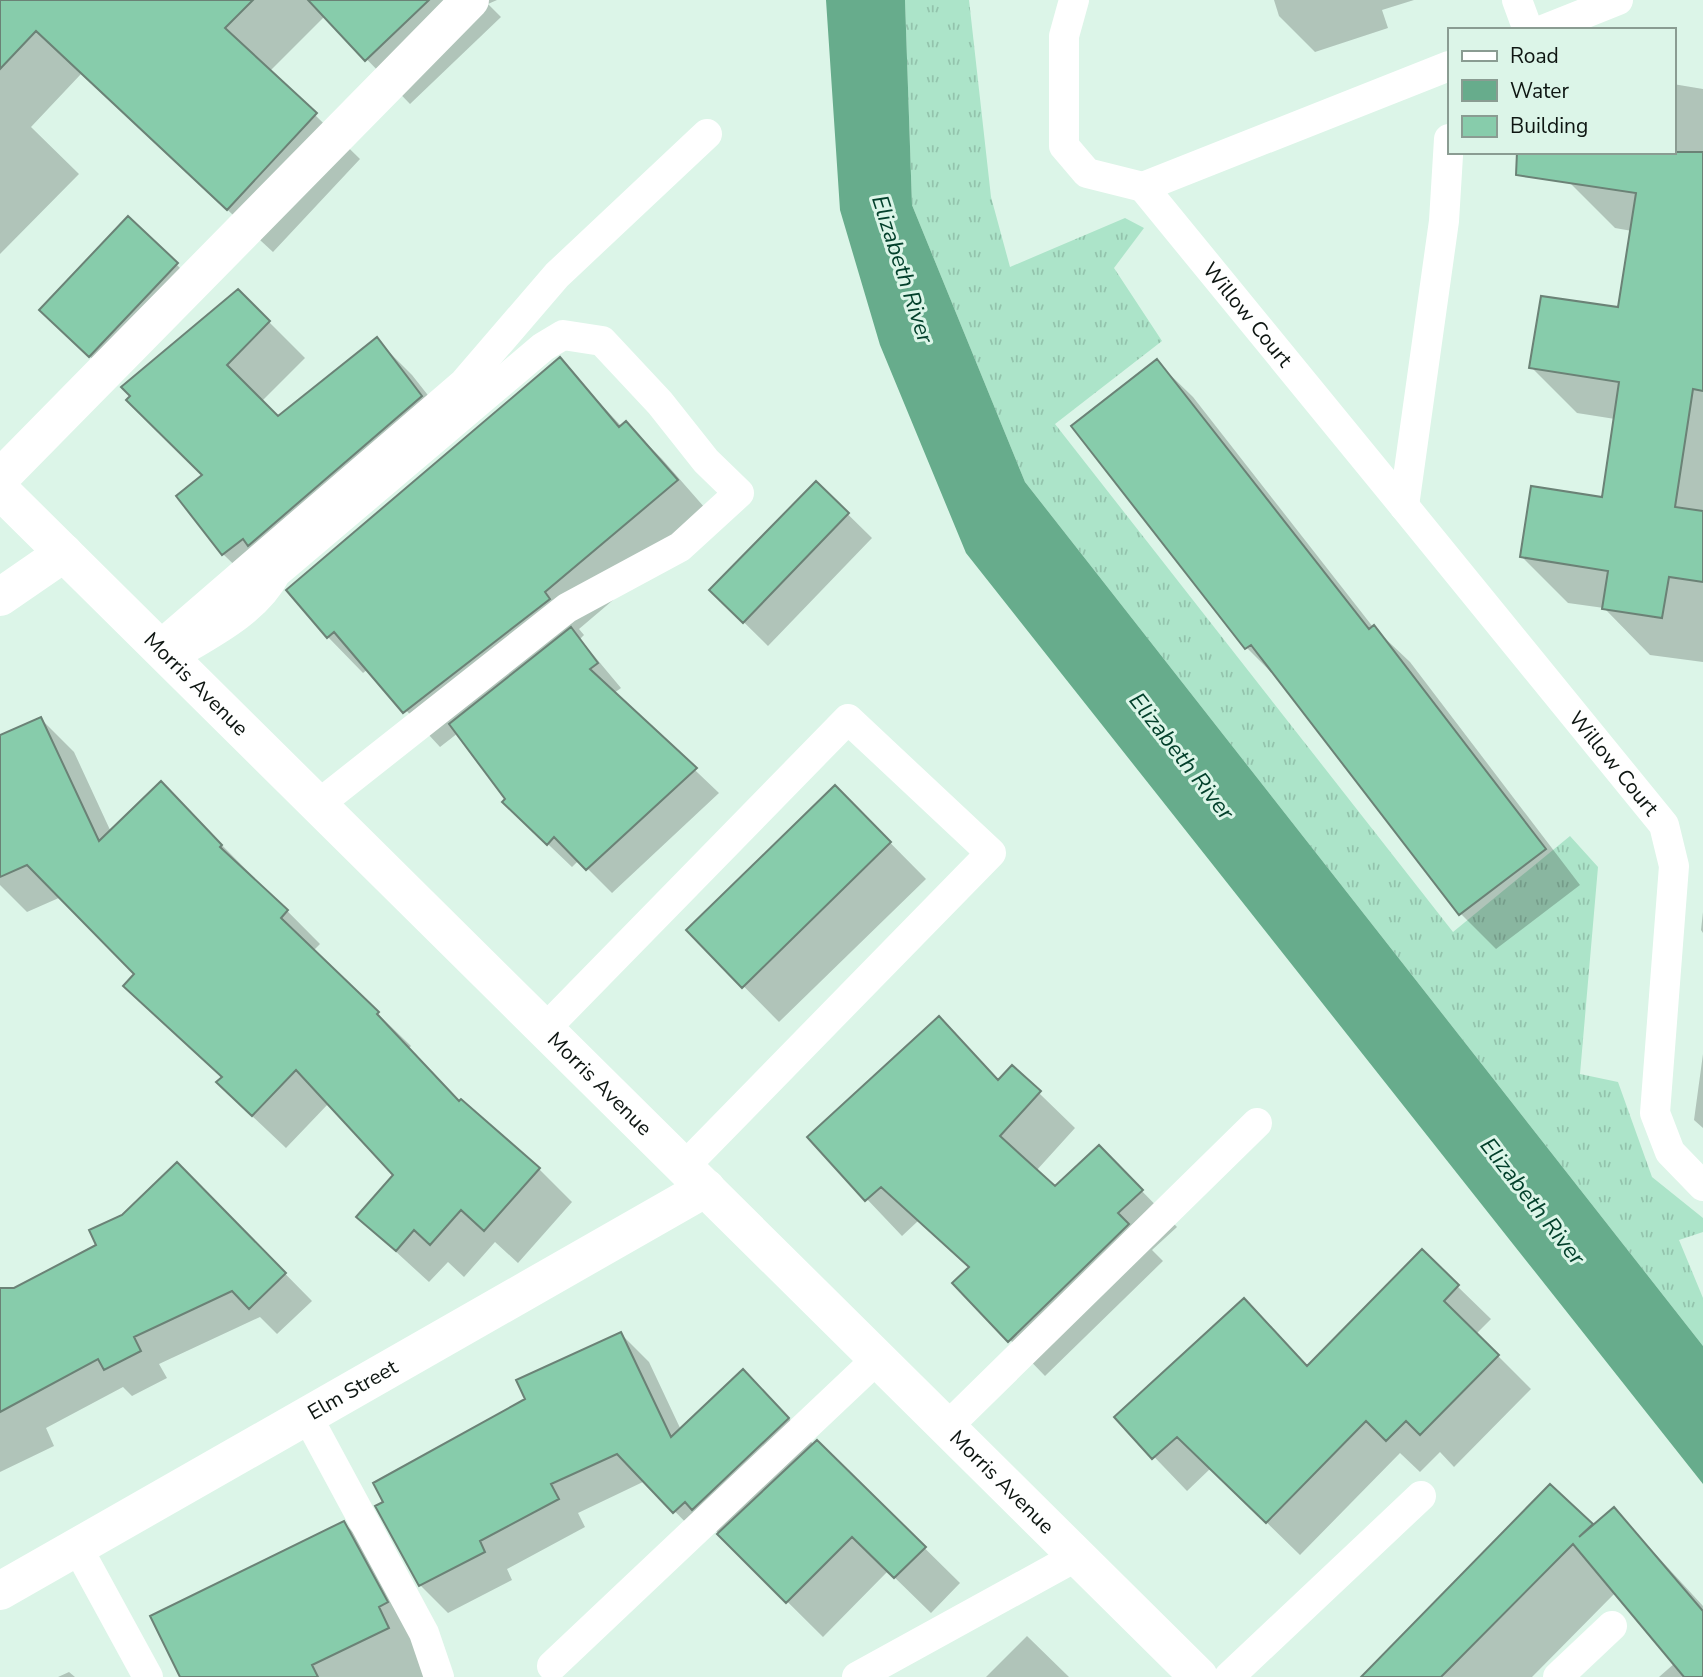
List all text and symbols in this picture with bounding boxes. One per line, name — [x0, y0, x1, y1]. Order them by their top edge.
legend — [1448, 28, 1675, 154]
text: Road — [1510, 42, 1559, 70]
text: Water — [1510, 77, 1569, 105]
text: Building — [1510, 112, 1588, 140]
water label: Elizabeth River — [864, 191, 941, 348]
street label: Willow Court — [1196, 257, 1299, 373]
street label: Morris Avenue — [138, 626, 255, 742]
water label: Elizabeth River — [1122, 686, 1242, 827]
street label: Willow Court — [1563, 705, 1665, 822]
street label: Morris Avenue — [541, 1026, 658, 1142]
water label: Elizabeth River — [1473, 1131, 1593, 1272]
street label: Elm Street — [303, 1353, 403, 1426]
street label: Morris Avenue — [944, 1424, 1060, 1540]

